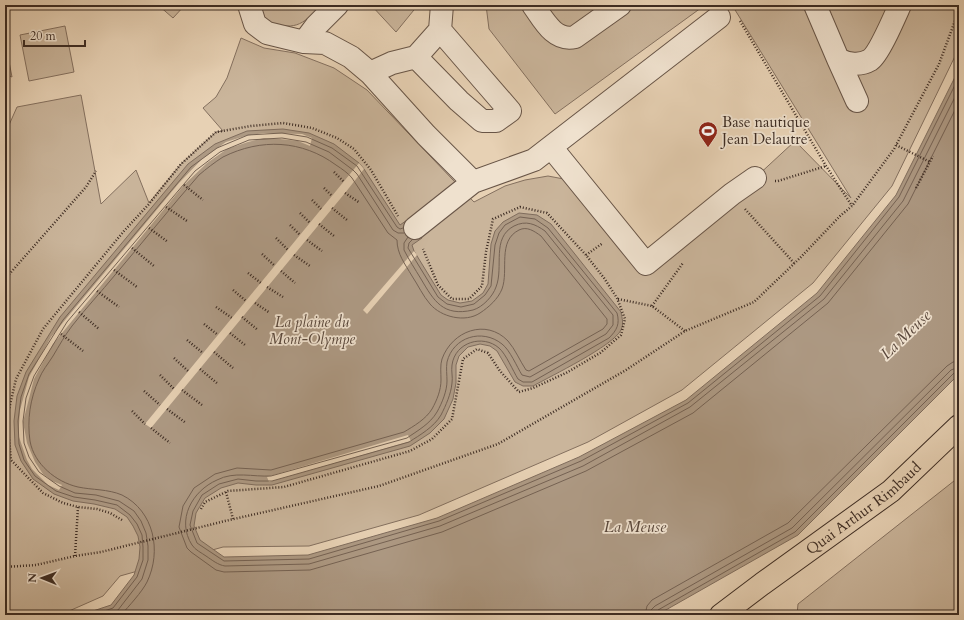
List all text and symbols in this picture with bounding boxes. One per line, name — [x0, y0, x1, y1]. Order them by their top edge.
scale bar — [24, 22, 85, 48]
text: 20 m — [30, 28, 57, 44]
place label: Base nautique Jean Delautre — [720, 112, 810, 149]
sports icon: Base nautique Jean Delautre — [697, 120, 719, 148]
water label: La Meuse — [876, 305, 936, 364]
park label: La plaine du Mont-Olympe — [269, 312, 355, 349]
street label: Quai Arthur Rimbaud — [802, 457, 925, 559]
water label: La Meuse — [604, 516, 667, 538]
north arrow — [22, 558, 62, 598]
text: N — [25, 572, 40, 583]

